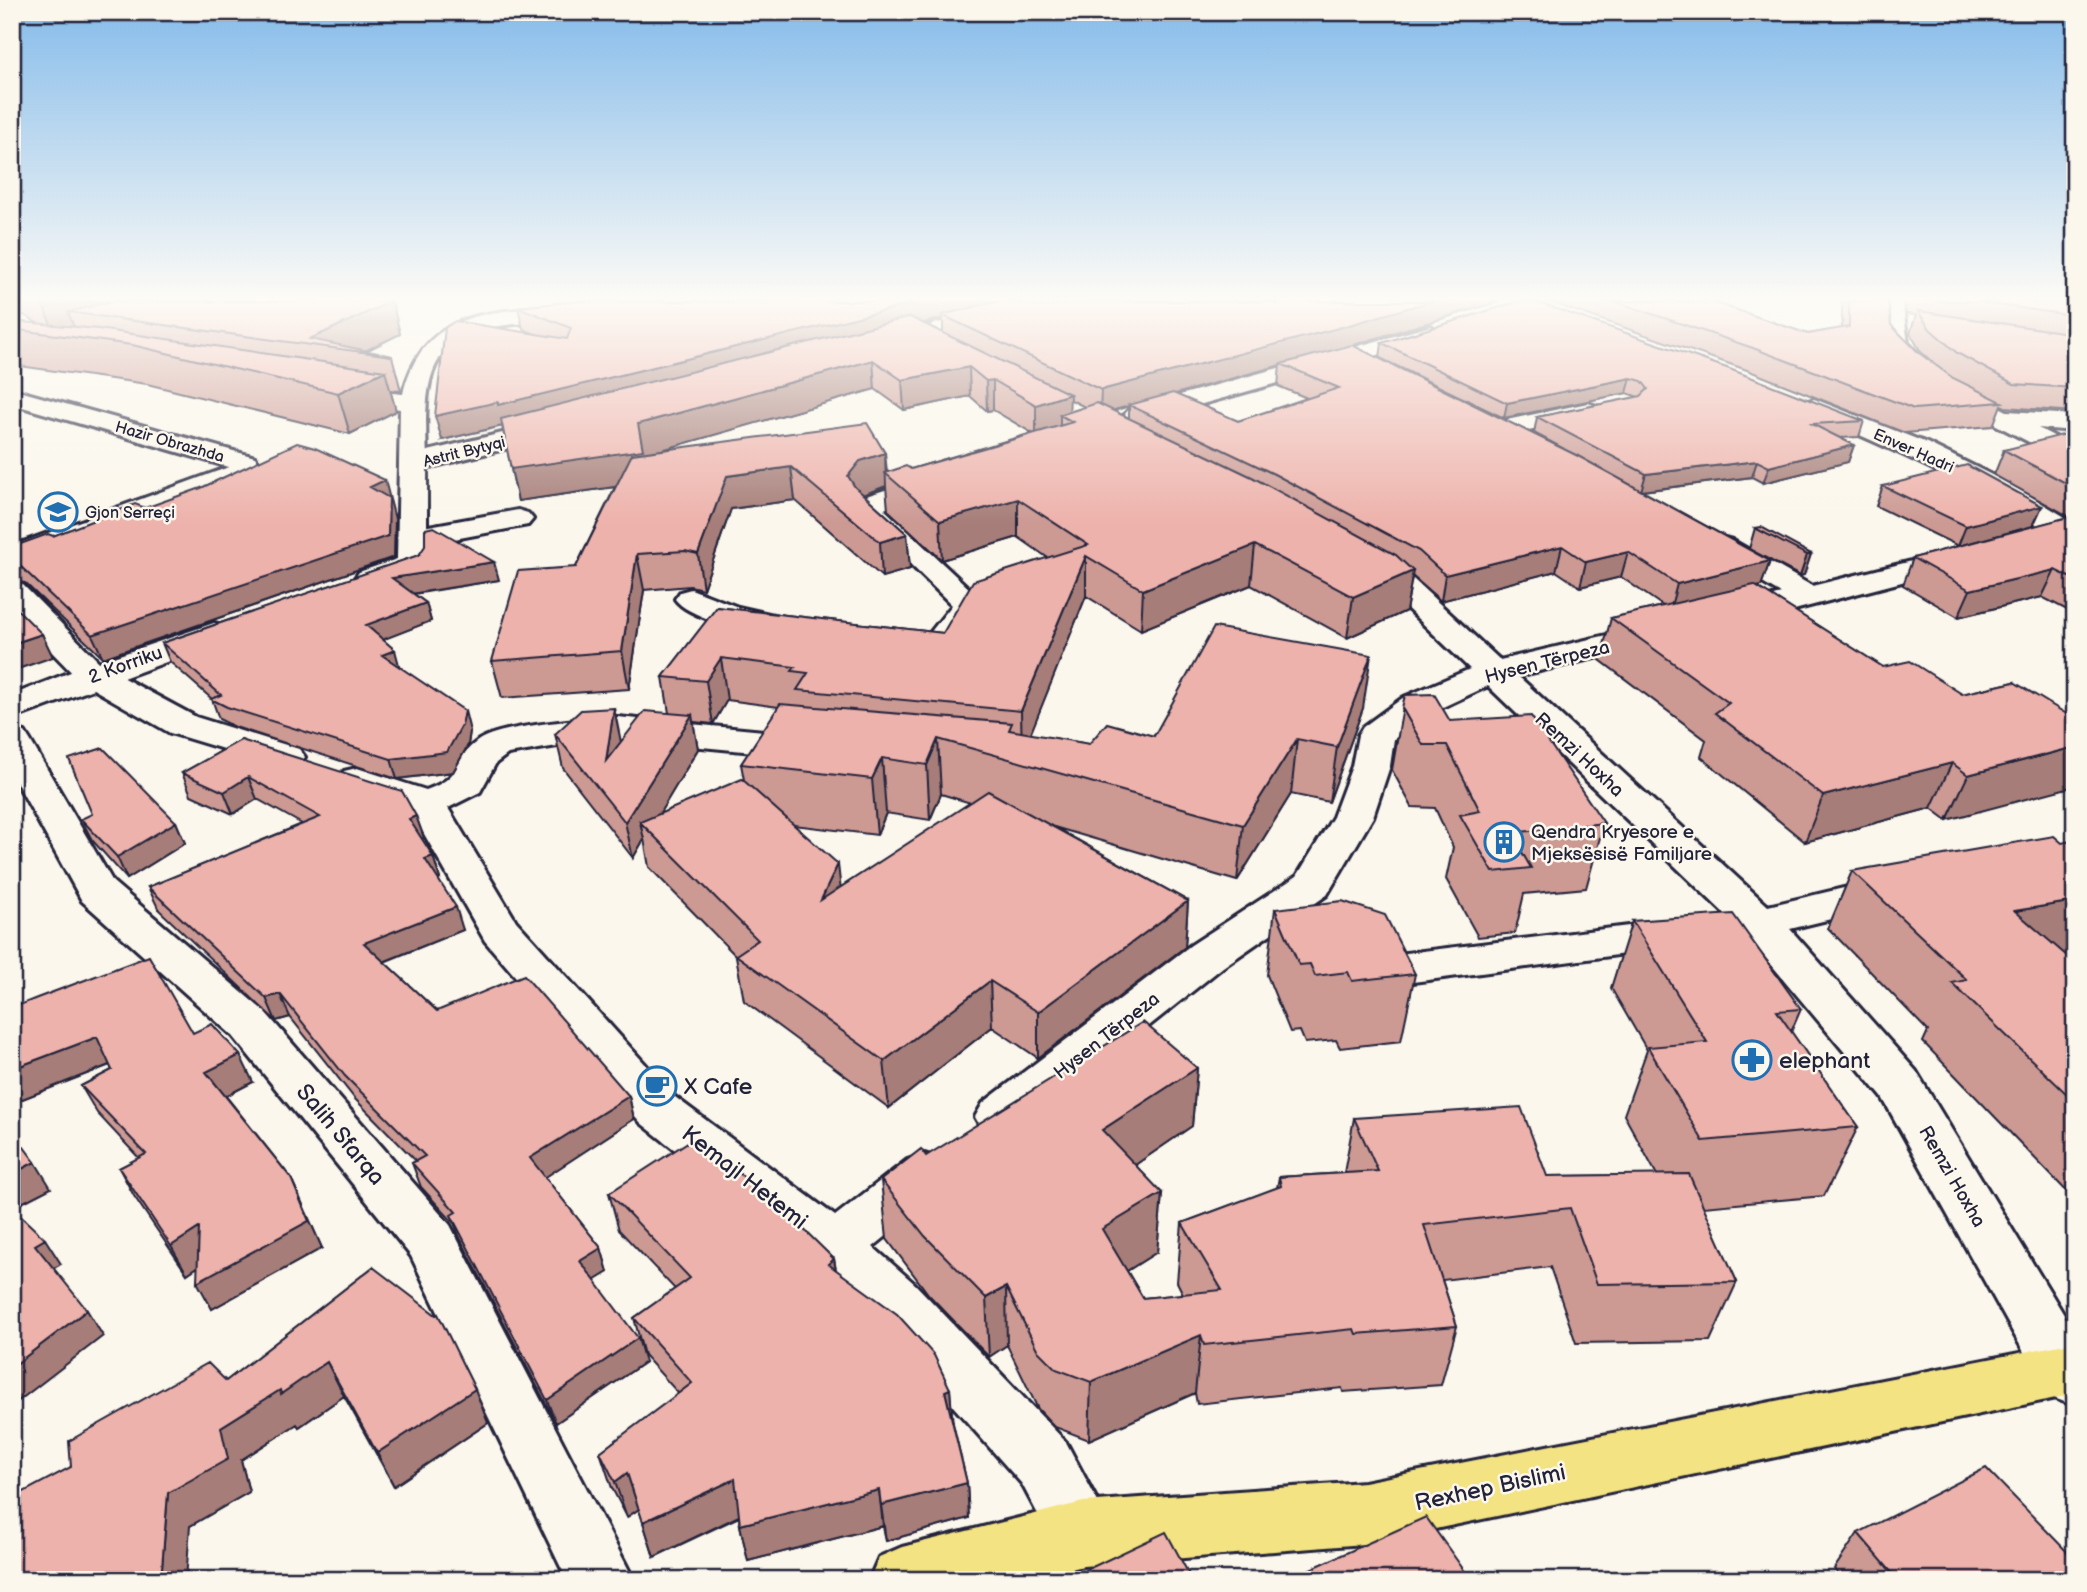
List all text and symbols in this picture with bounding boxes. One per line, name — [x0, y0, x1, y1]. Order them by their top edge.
street label: Hazir Obrazhda — [113, 418, 226, 467]
street label: Enver Hadri — [1870, 425, 1957, 478]
street label: Astrit Bytyqi — [421, 433, 507, 472]
school or university icon: Gjon Serreçi — [37, 491, 79, 533]
place label: Gjon Serreçi — [85, 504, 175, 523]
street label: Hysen Tërpeza — [1483, 636, 1612, 689]
street label: 2 Korriku — [85, 641, 166, 689]
street label: Remzi Hoxha — [1530, 708, 1628, 802]
building icon: Qendra Kryesore e Mjeksësisë Familjare — [1483, 821, 1525, 863]
place label: Qendra Kryesore e Mjeksësisë Familjare — [1531, 821, 1712, 866]
street label: Hysen Tërpeza — [1049, 988, 1164, 1085]
pharmacy icon: elephant — [1731, 1039, 1773, 1081]
place label: elephant — [1779, 1047, 1870, 1075]
cafe icon: X Cafe — [636, 1065, 678, 1107]
place label: X Cafe — [683, 1073, 752, 1101]
street label: Salih Sfarqa — [290, 1078, 391, 1191]
street label: Kemajl Hetemi — [676, 1120, 813, 1236]
street label: Remzi Hoxha — [1913, 1122, 1990, 1232]
street label: Rexhep Bislimi — [1412, 1458, 1568, 1518]

